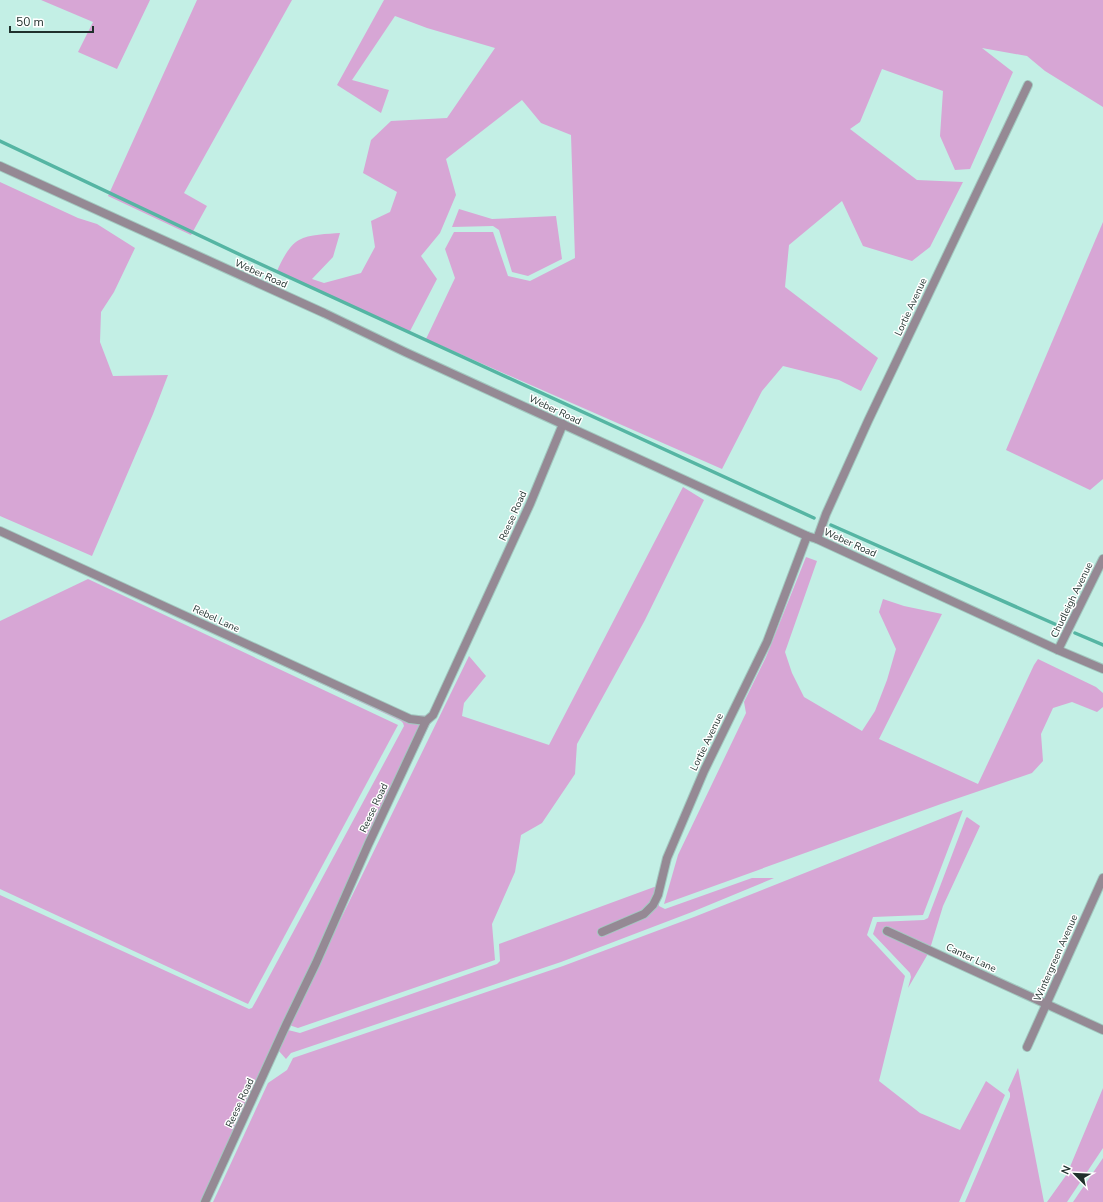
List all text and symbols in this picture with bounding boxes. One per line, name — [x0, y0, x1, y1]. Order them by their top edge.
scale bar — [10, 8, 93, 34]
text: 50 m — [16, 14, 44, 30]
street label: Weber Road — [232, 256, 290, 292]
street label: Lortie Avenue — [891, 276, 931, 338]
street label: Weber Road — [527, 392, 584, 428]
street label: Reese Road — [496, 489, 530, 543]
street label: Weber Road — [821, 525, 879, 561]
street label: Chudleigh Avenue — [1048, 560, 1096, 640]
street label: Rebel Lane — [190, 602, 242, 636]
street label: Lortie Avenue — [687, 711, 727, 773]
street label: Reese Road — [356, 781, 392, 835]
street label: Wintergreen Avenue — [1031, 912, 1081, 1004]
street label: Canter Lane — [943, 940, 999, 976]
street label: Reese Road — [222, 1076, 258, 1130]
north arrow — [1055, 1154, 1095, 1194]
text: N — [1058, 1163, 1075, 1177]

